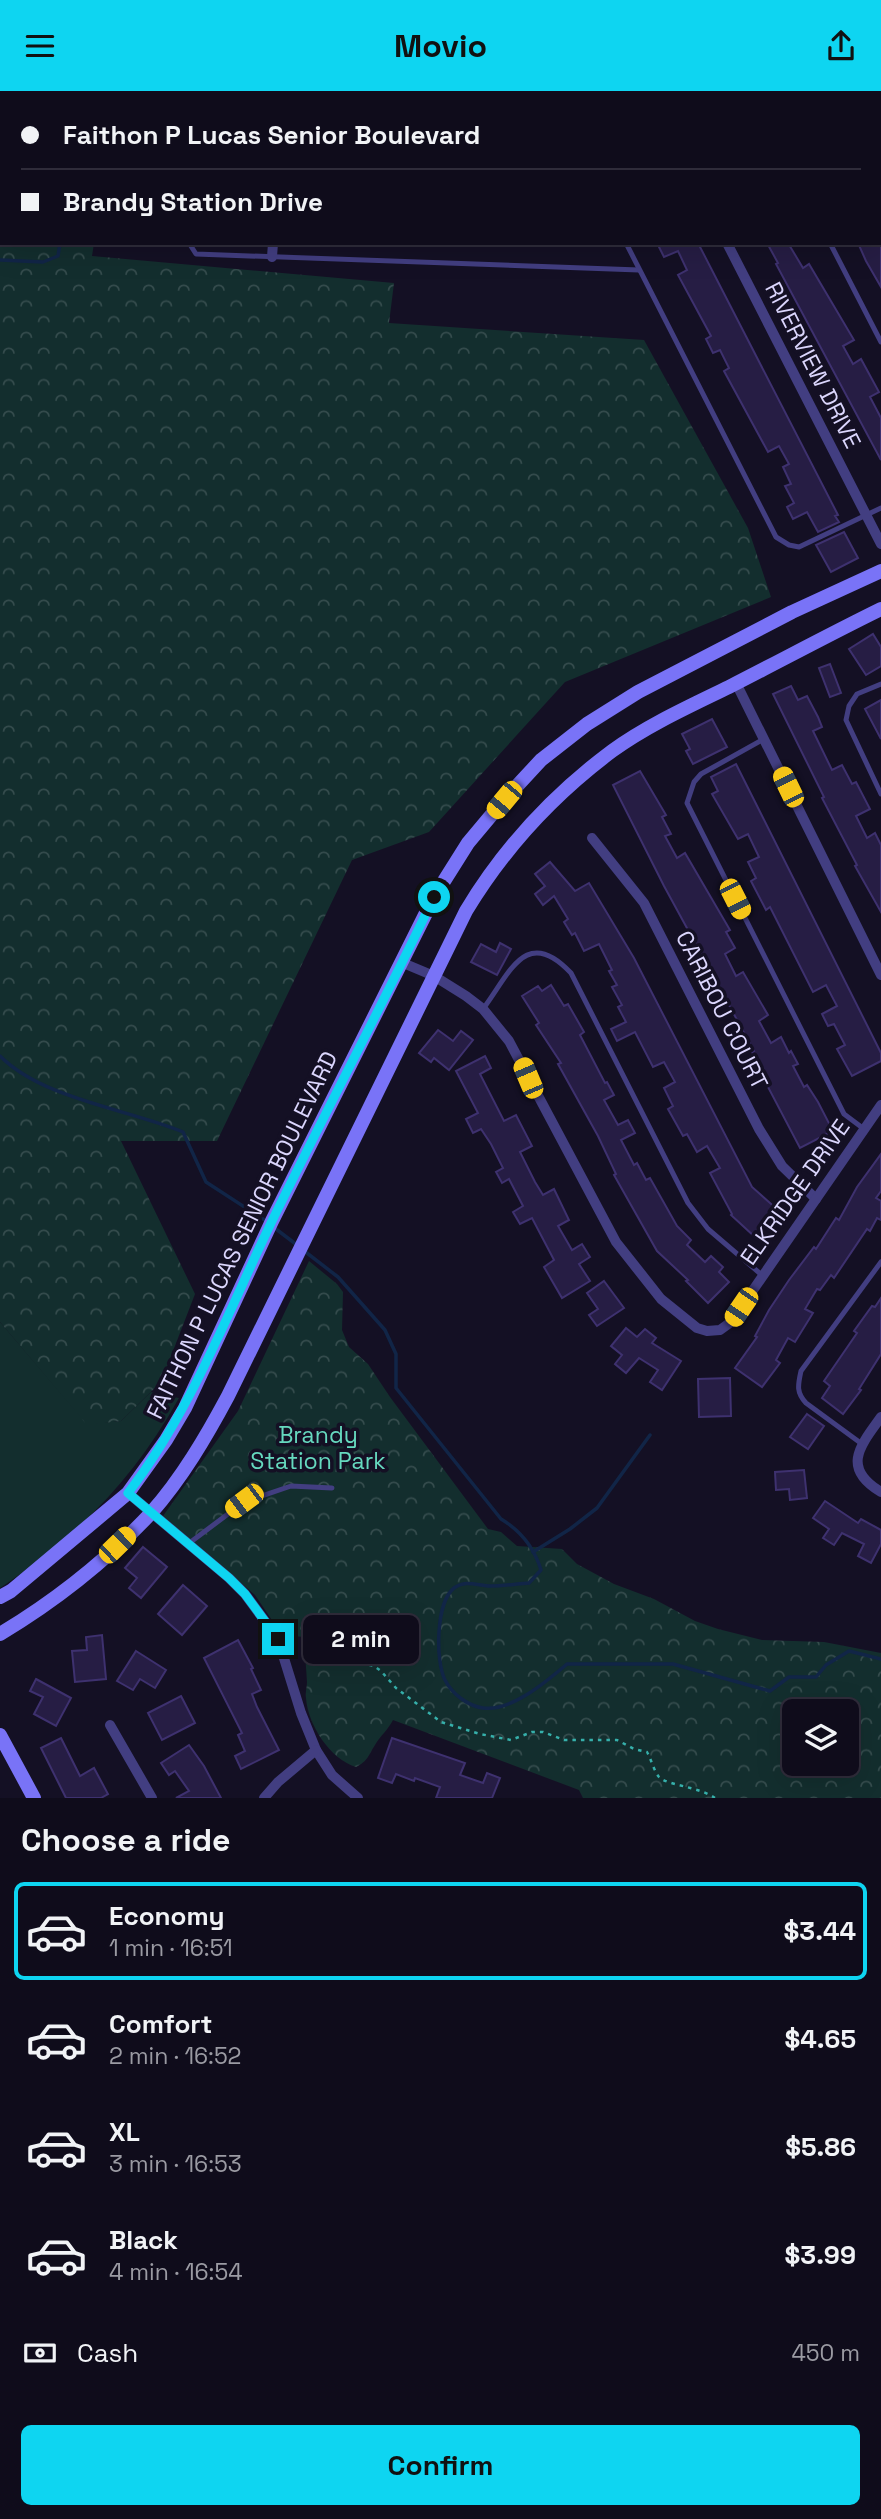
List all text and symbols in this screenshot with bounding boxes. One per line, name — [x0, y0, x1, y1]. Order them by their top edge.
text: Movio — [394, 26, 487, 66]
icon: menu — [21, 27, 59, 65]
icon: share — [822, 27, 860, 65]
text: Faithon P Lucas Senior Boulevard — [63, 118, 480, 152]
text: Brandy Station Drive — [63, 185, 323, 219]
street label: RIVERVIEW DRIVE — [758, 277, 868, 453]
car — [770, 764, 807, 810]
car — [483, 777, 526, 823]
car — [717, 876, 754, 922]
route start — [418, 881, 450, 913]
street label: CARIBOU COURT — [669, 926, 775, 1094]
street label: FAITHON P LUCAS SENIOR BOULEVARD — [140, 1046, 344, 1424]
car — [511, 1055, 546, 1101]
street label: ELKRIDGE DRIVE — [734, 1113, 856, 1271]
car — [721, 1284, 762, 1330]
park label: Brandy Station Park — [250, 1420, 386, 1476]
car — [221, 1480, 268, 1522]
car — [95, 1523, 140, 1567]
callout: 2 min — [302, 1615, 418, 1663]
route end — [262, 1623, 294, 1655]
text: 2 min — [331, 1624, 391, 1654]
map controls — [782, 1699, 859, 1776]
button: layers — [782, 1699, 859, 1776]
text: Choose a ride — [21, 1820, 231, 1860]
text: Economy — [109, 1899, 225, 1933]
icon: car — [25, 1900, 88, 1963]
text: $3.44 — [784, 1914, 856, 1948]
text: 1 min · 16:51 — [109, 1933, 233, 1963]
text: Comfort — [109, 2007, 212, 2041]
icon: car — [25, 2008, 88, 2071]
text: $4.65 — [785, 2022, 856, 2056]
text: 2 min · 16:52 — [109, 2041, 241, 2071]
text: XL — [109, 2115, 140, 2149]
icon: car — [25, 2116, 88, 2179]
text: $5.86 — [785, 2130, 856, 2164]
text: 3 min · 16:53 — [109, 2149, 242, 2179]
text: Black — [109, 2223, 178, 2257]
icon: car — [25, 2224, 88, 2287]
text: $3.99 — [785, 2238, 856, 2272]
text: 4 min · 16:54 — [109, 2257, 243, 2287]
icon: cash — [21, 2334, 59, 2372]
text: Cash — [77, 2336, 138, 2370]
text: 450 m — [791, 2338, 860, 2368]
button: Confirm — [21, 2425, 860, 2505]

